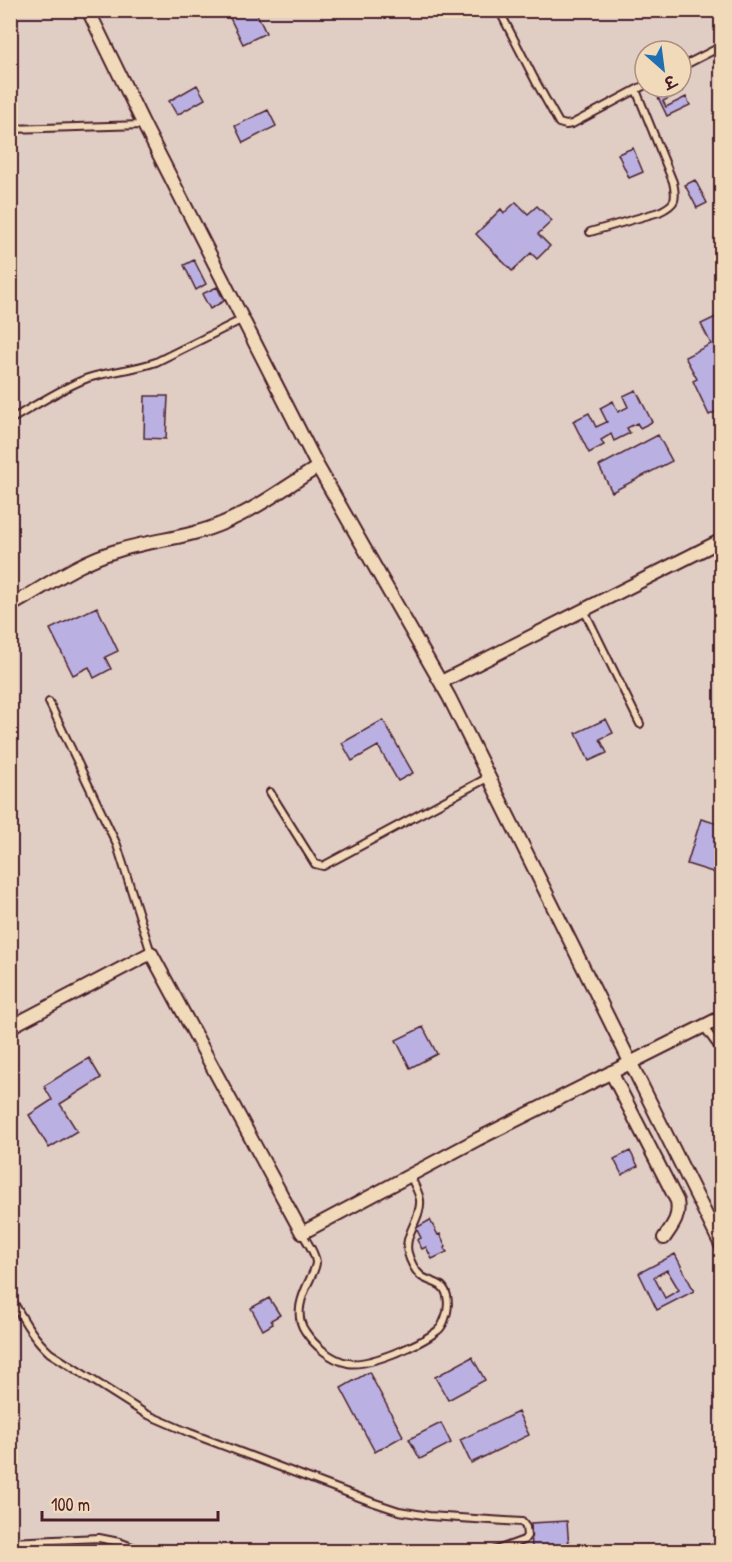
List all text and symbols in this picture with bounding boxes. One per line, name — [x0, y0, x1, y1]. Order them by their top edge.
north arrow — [633, 39, 693, 99]
text: उ — [659, 69, 682, 95]
scale bar — [42, 1484, 218, 1522]
text: 100 m — [51, 1492, 90, 1517]

